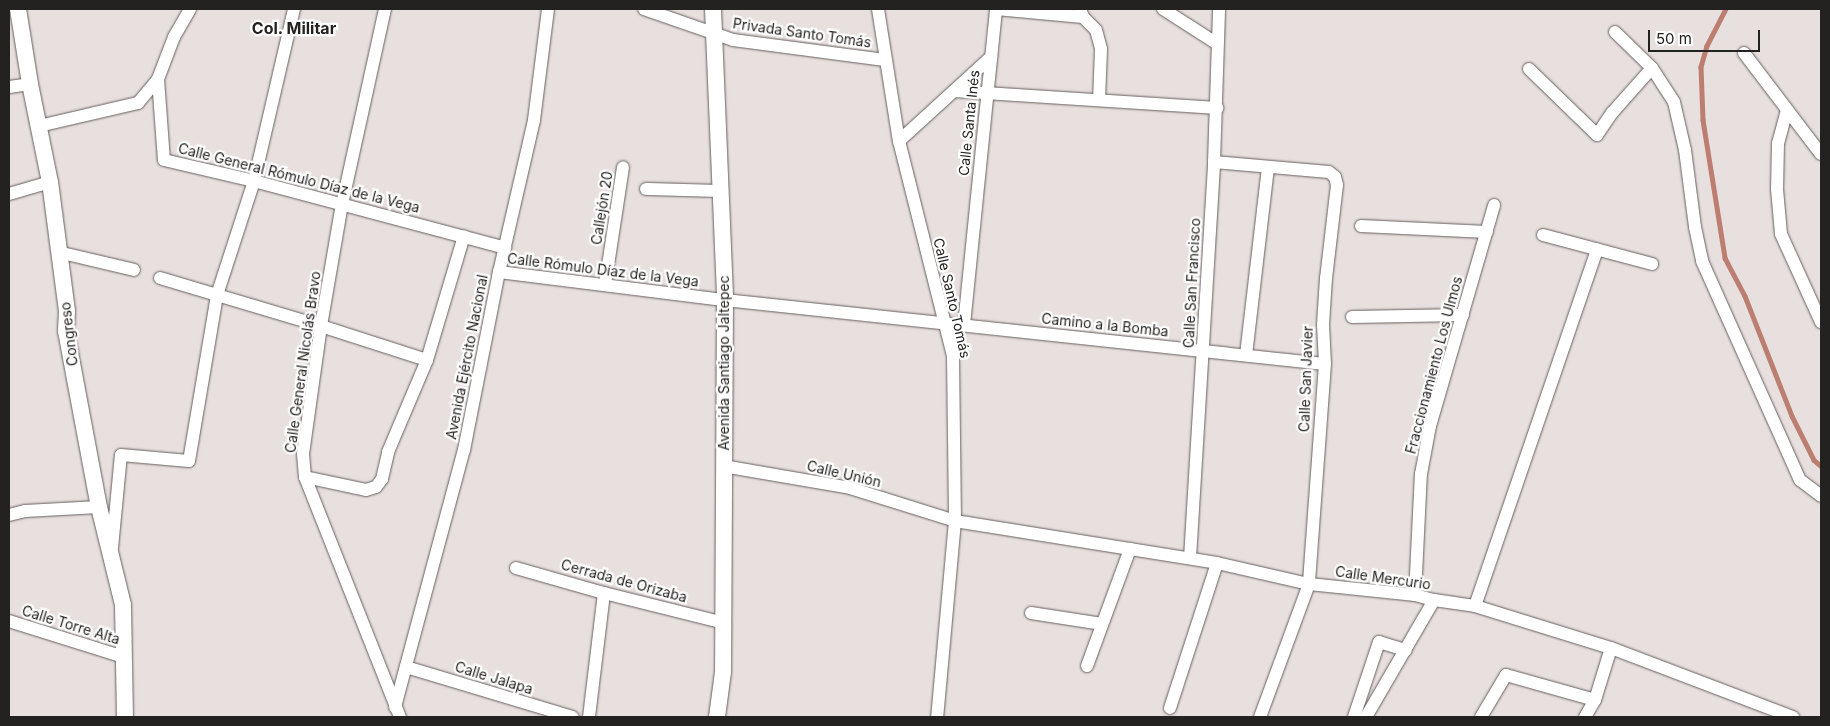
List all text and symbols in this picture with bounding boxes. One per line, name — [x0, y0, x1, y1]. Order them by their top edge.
street label: Privada Santo Tomás — [732, 15, 872, 51]
district label: Col. Militar — [252, 18, 336, 38]
scale bar — [1650, 20, 1762, 52]
text: 50 m — [1656, 29, 1692, 48]
street label: Calle Santa Inés — [955, 69, 983, 177]
street label: Calle General Rómulo Díaz de la Vega — [176, 140, 422, 216]
street label: Callejón 20 — [588, 170, 616, 246]
street label: Calle San Francisco — [1180, 217, 1204, 349]
street label: Calle Santo Tomás — [930, 236, 974, 360]
street label: Calle Rómulo Díaz de la Vega — [506, 250, 700, 290]
street label: Calle General Nicolás Bravo — [282, 270, 324, 454]
street label: Avenida Ejército Nacional — [443, 273, 491, 441]
street label: Fraccionamiento Los Ulmos — [1402, 274, 1466, 456]
street label: Avenida Santiago Jaltepec — [716, 275, 732, 451]
street label: Congreso — [57, 301, 81, 367]
street label: Camino a la Bomba — [1041, 310, 1169, 340]
street label: Calle San Javier — [1296, 326, 1316, 432]
street label: Calle Unión — [805, 457, 883, 491]
street label: Cerrada de Orizaba — [559, 556, 689, 606]
street label: Calle Mercurio — [1334, 563, 1432, 593]
street label: Calle Torre Alta — [20, 602, 122, 648]
street label: Calle Jalapa — [453, 658, 535, 698]

